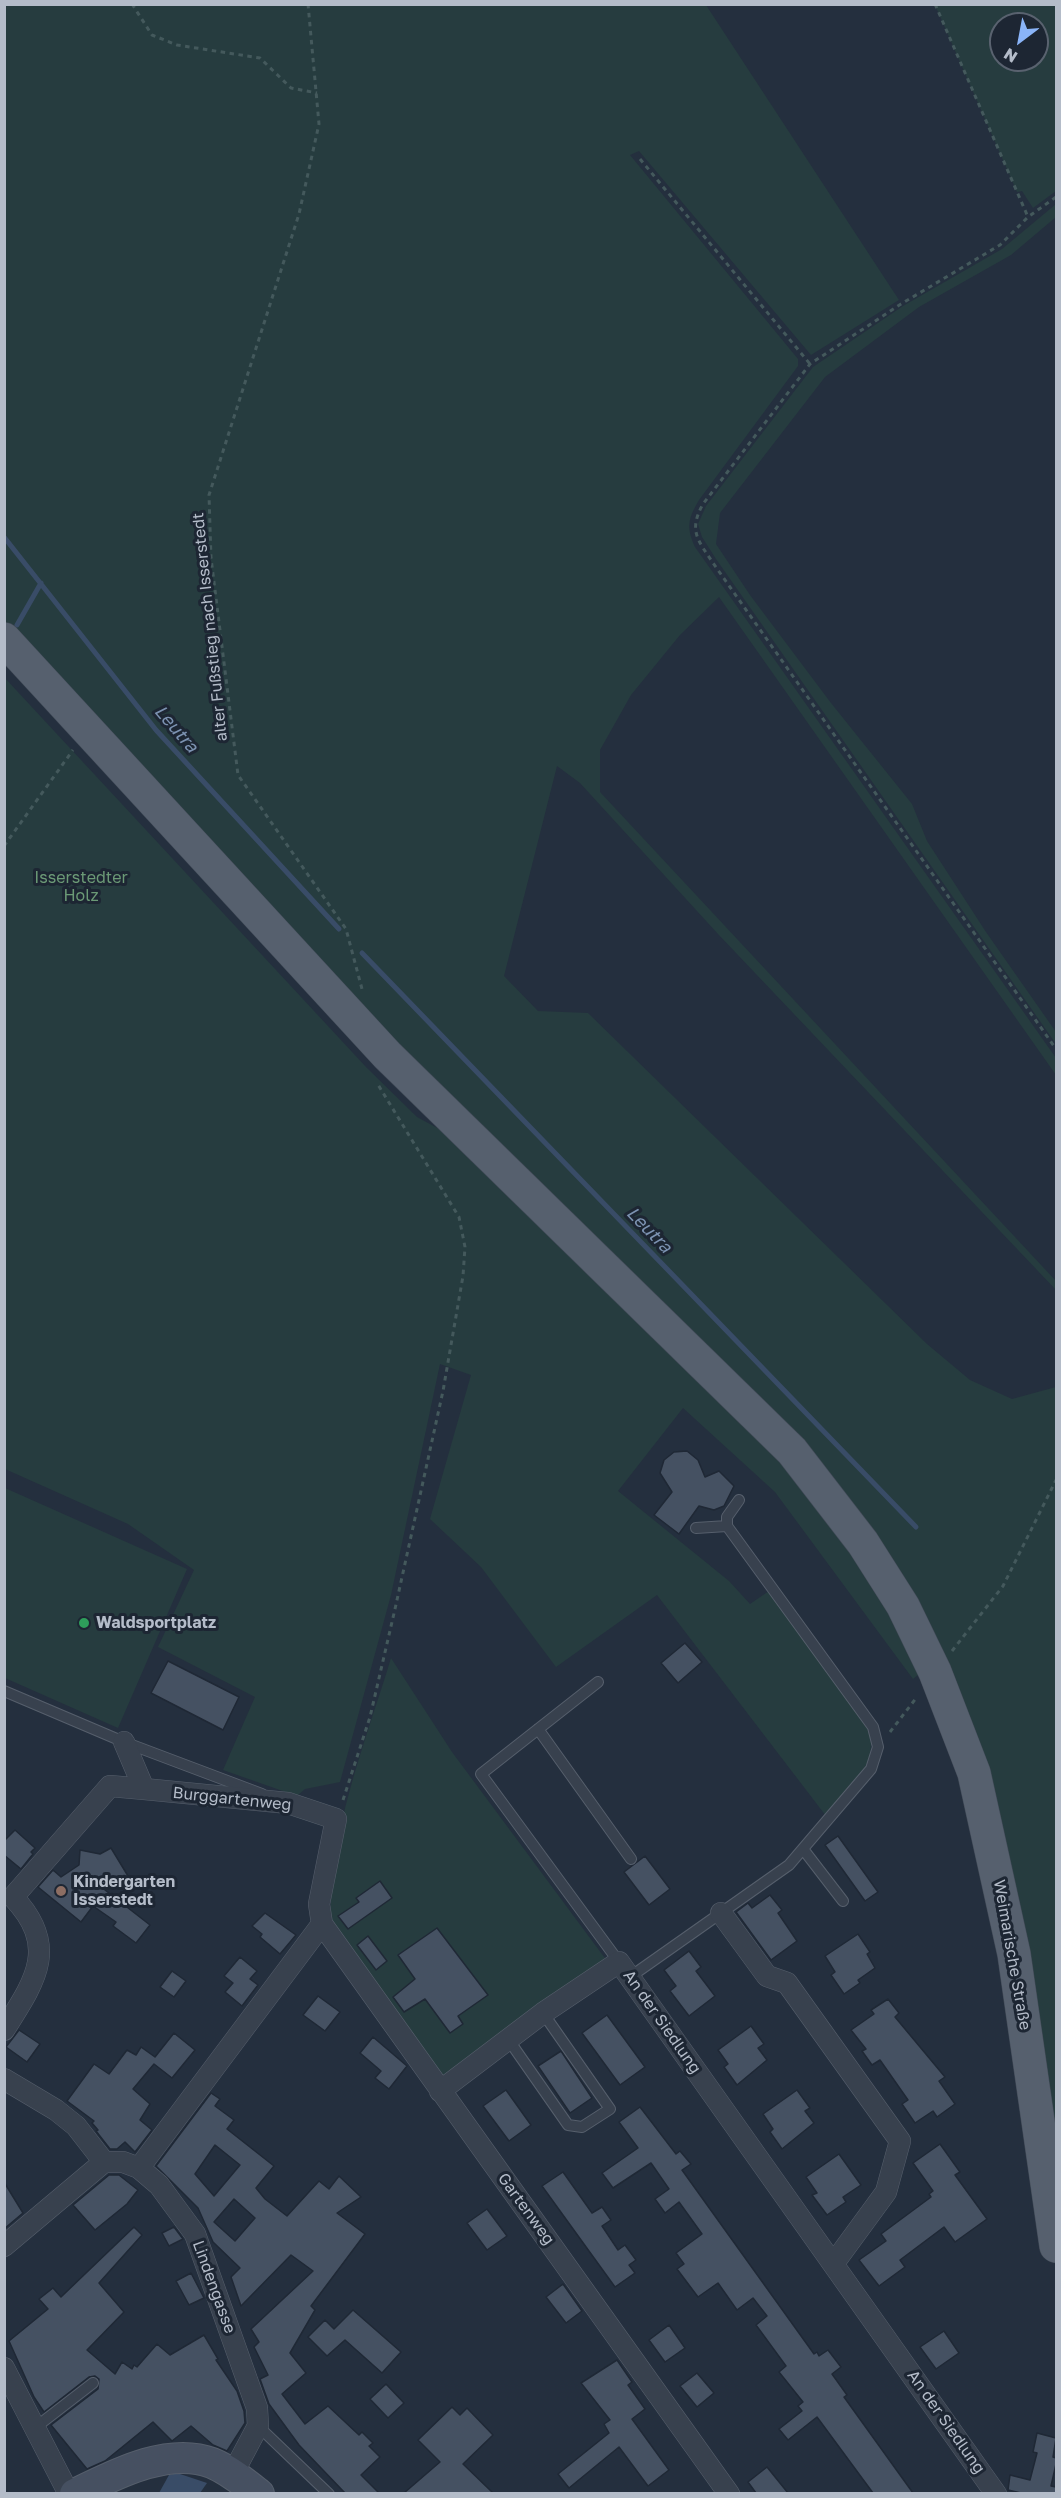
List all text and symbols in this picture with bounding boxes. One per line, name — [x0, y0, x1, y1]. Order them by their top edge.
north arrow — [989, 12, 1049, 72]
text: N — [1000, 44, 1021, 67]
street label: alter Fußstieg nach Isserstedt — [188, 512, 232, 742]
water label: Leutra — [150, 701, 202, 757]
park label: Isserstedter Holz — [34, 868, 128, 906]
water label: Leutra — [622, 1202, 676, 1258]
place label: Waldsportplatz — [96, 1613, 216, 1633]
marker: Waldsportplatz — [77, 1616, 91, 1630]
street label: Burggartenweg — [172, 1783, 292, 1815]
place label: Kindergarten Isserstedt — [73, 1872, 175, 1910]
street label: Weimarische Straße — [989, 1878, 1035, 2032]
marker: Kindergarten Isserstedt — [54, 1884, 68, 1898]
street label: An der Siedlung — [619, 1967, 705, 2077]
street label: Gartenweg — [493, 2169, 559, 2249]
street label: Lindengasse — [188, 2238, 240, 2336]
street label: An der Siedlung — [903, 2367, 989, 2477]

